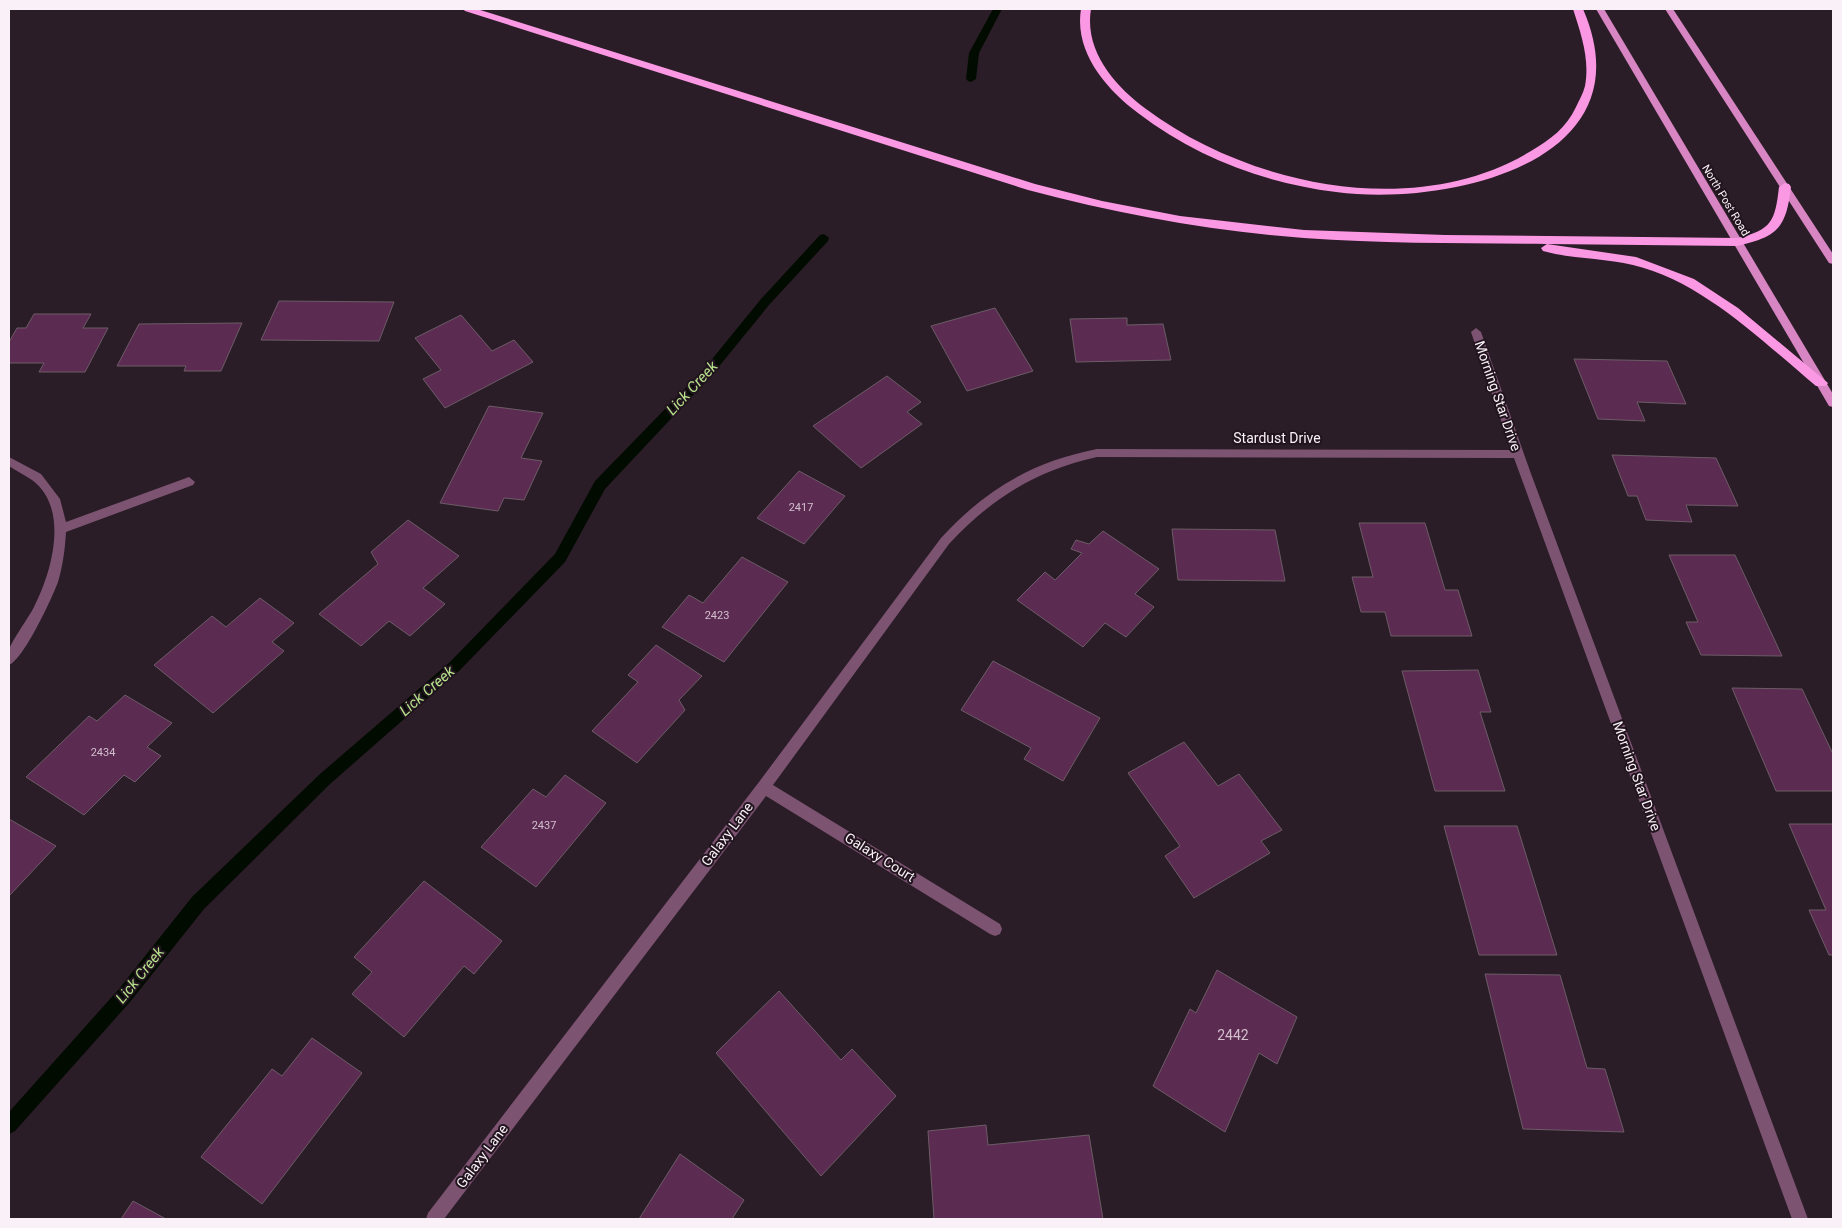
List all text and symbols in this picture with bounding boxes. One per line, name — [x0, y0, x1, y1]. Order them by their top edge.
street label: North Post Road — [1699, 162, 1752, 238]
street label: Morning Star Drive — [1472, 339, 1524, 453]
water label: Lick Creek — [663, 357, 722, 419]
street label: Stardust Drive — [1233, 430, 1321, 446]
house number: 2417 — [789, 501, 813, 514]
house number: 2423 — [705, 609, 729, 622]
water label: Lick Creek — [396, 662, 459, 720]
street label: Morning Star Drive — [1610, 719, 1664, 833]
house number: 2434 — [91, 746, 115, 759]
street label: Galaxy Lane — [698, 799, 756, 869]
house number: 2437 — [532, 819, 556, 832]
street label: Galaxy Court — [842, 829, 918, 885]
water label: Lick Creek — [112, 943, 169, 1007]
house number: 2442 — [1217, 1027, 1249, 1043]
street label: Galaxy Lane — [453, 1121, 511, 1191]

